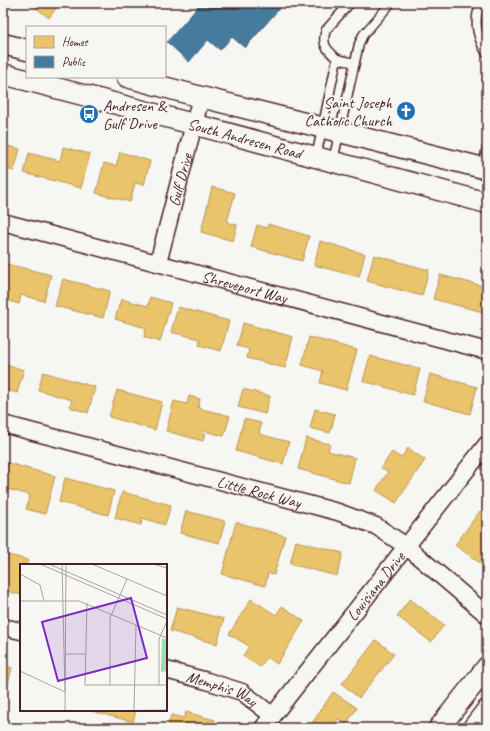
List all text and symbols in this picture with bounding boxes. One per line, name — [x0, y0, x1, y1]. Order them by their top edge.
legend — [26, 26, 166, 78]
text: Homes — [62, 34, 89, 50]
text: Public — [62, 54, 86, 70]
place label: Saint Joseph Catholic Church — [305, 93, 393, 131]
place label: Andresen & Gulf Drive — [103, 96, 168, 134]
church icon: Saint Joseph Catholic Church — [395, 100, 417, 122]
bus stop icon: Andresen & Gulf Drive — [78, 103, 100, 125]
street label: South Andresen Road — [185, 114, 306, 164]
street label: Gulf Drive — [164, 150, 197, 208]
street label: Shreveport Way — [200, 266, 291, 309]
street label: Little Rock Way — [215, 472, 305, 513]
street label: Louisiana Drive — [342, 546, 410, 625]
inset map — [20, 564, 167, 711]
street label: Memphis Way — [184, 667, 262, 712]

